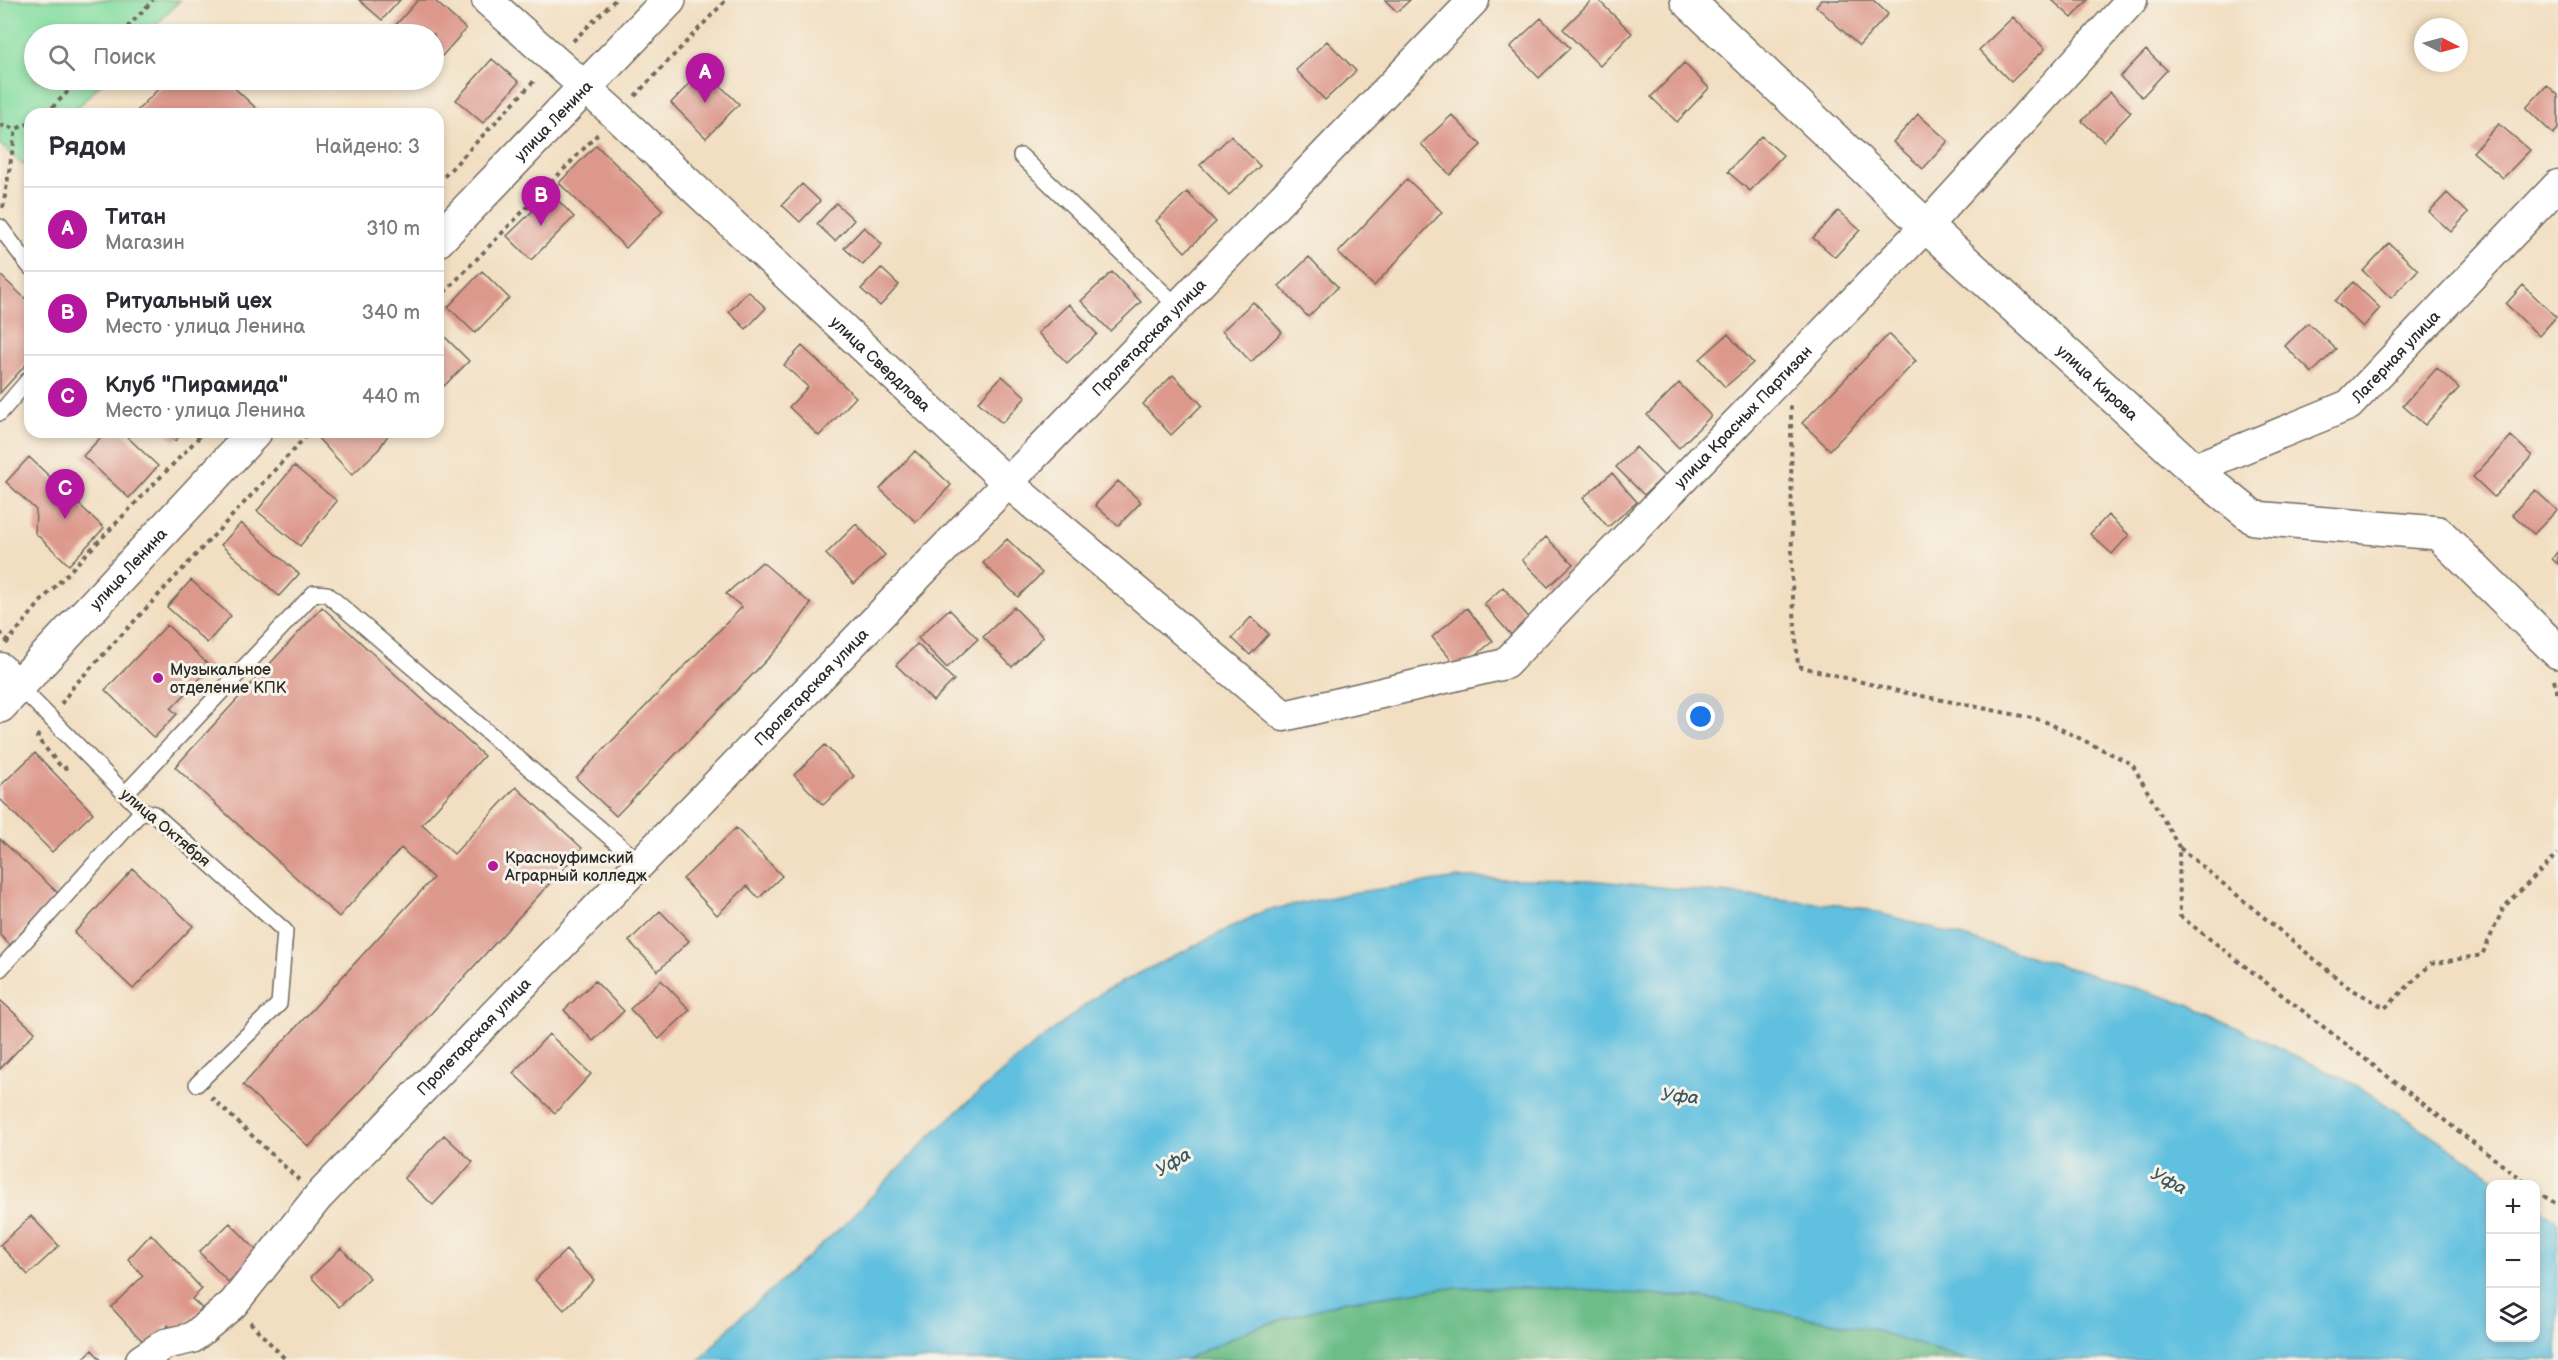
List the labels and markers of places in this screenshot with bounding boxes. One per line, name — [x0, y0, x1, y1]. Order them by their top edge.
pin: A — [686, 54, 724, 103]
pin: B — [522, 176, 560, 226]
pin: C — [46, 470, 84, 519]
place label: Музыкальное отделение КПК — [170, 661, 287, 698]
marker: Музыкальное отделение КПК — [151, 671, 165, 685]
place label: Красноуфимский Аграрный колледж — [504, 849, 648, 886]
marker: Красноуфимский Аграрный колледж — [486, 859, 500, 873]

